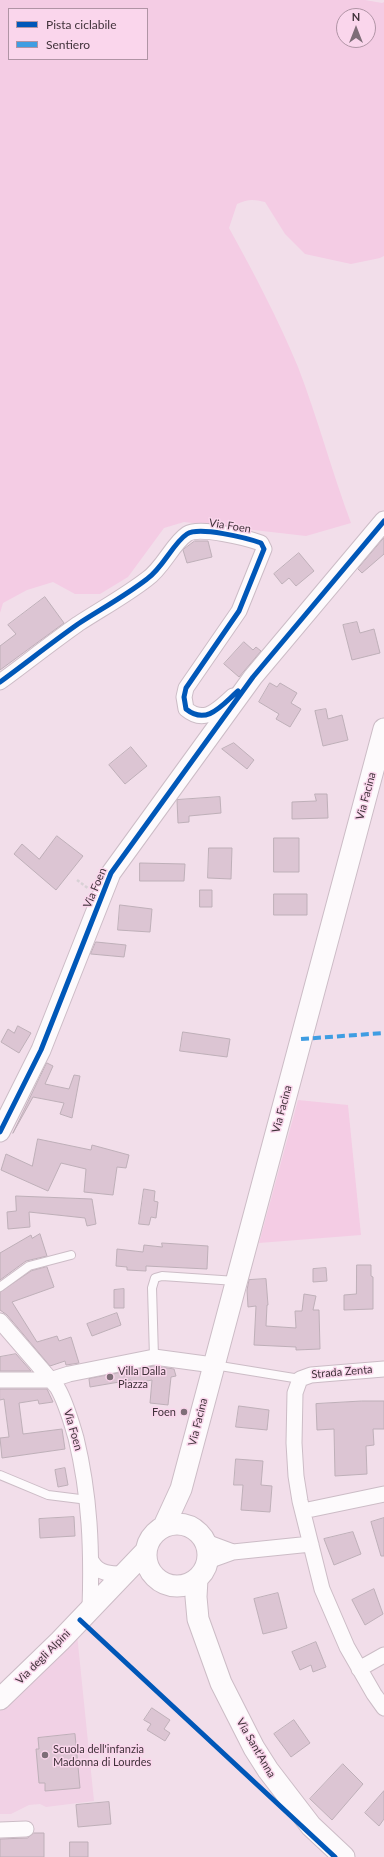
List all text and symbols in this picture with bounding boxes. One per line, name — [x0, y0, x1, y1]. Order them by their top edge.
legend — [8, 8, 148, 60]
north arrow — [336, 8, 376, 48]
text: N — [352, 10, 360, 23]
text: Pista ciclabile — [46, 17, 117, 32]
text: Sentiero — [46, 37, 90, 52]
street label: Via Foen — [208, 516, 252, 536]
street label: Via Facina — [353, 771, 379, 821]
street label: Via Foen — [81, 866, 109, 910]
street label: Via Facina — [269, 1084, 295, 1134]
street label: Strada Zenta — [311, 1363, 373, 1381]
place label: Villa Dalla Piazza — [118, 1364, 166, 1390]
marker: Villa Dalla Piazza — [105, 1372, 115, 1382]
street label: Via Facina — [186, 1397, 210, 1447]
place label: Foen — [152, 1405, 176, 1419]
marker: Foen — [179, 1407, 189, 1417]
street label: Via Foen — [61, 1408, 85, 1452]
street label: Via degli Alpini — [13, 1627, 73, 1687]
street label: Via Sant'Anna — [234, 1716, 278, 1780]
place label: Scuola dell'infanzia Madonna di Lourdes — [53, 1742, 151, 1768]
marker: Scuola dell'infanzia Madonna di Lourdes — [40, 1750, 50, 1760]

